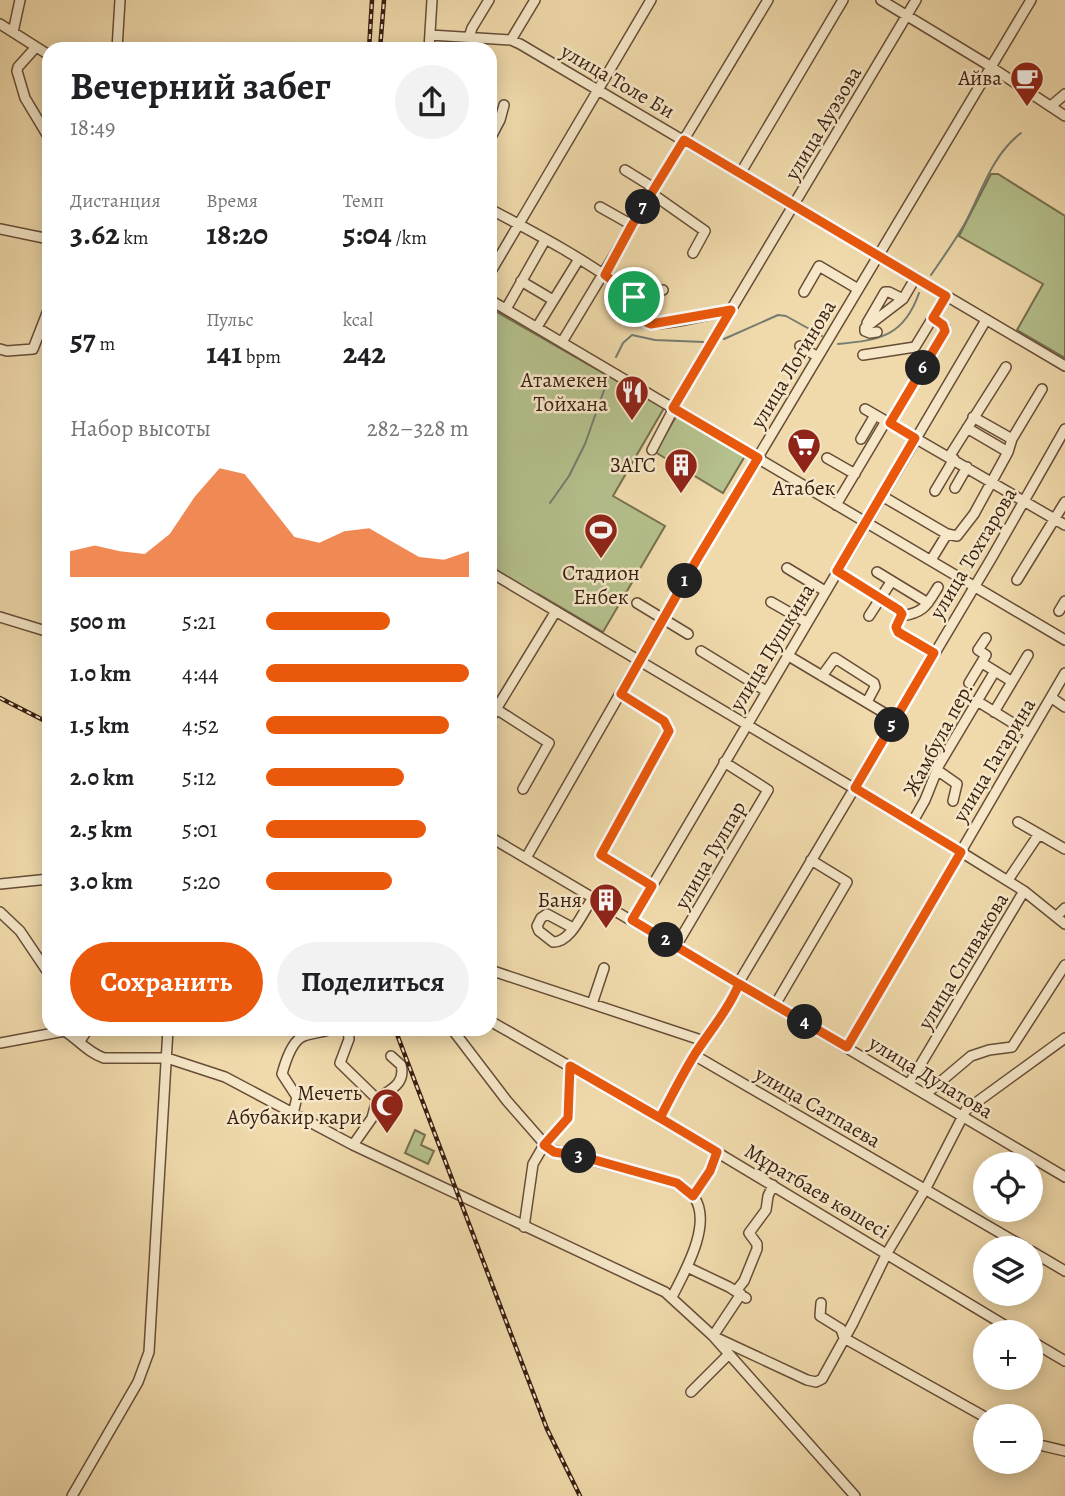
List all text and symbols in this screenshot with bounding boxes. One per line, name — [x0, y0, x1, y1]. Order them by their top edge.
street label: улица Толе Би — [555, 36, 680, 125]
cafe icon: Айва — [1008, 59, 1046, 108]
text: Вечерний забег — [70, 60, 331, 112]
street label: улица Ауэзова — [778, 61, 868, 186]
place label: Айва — [957, 64, 1002, 92]
button: share — [395, 65, 469, 139]
text: 18:49 — [70, 112, 115, 143]
text: Дистанция — [70, 188, 161, 214]
text: Время — [206, 188, 258, 214]
text: Темп — [343, 188, 384, 214]
pin: 7 — [626, 190, 660, 224]
text: 7 — [638, 193, 647, 219]
text: 3.62 — [70, 214, 120, 254]
text: 18:20 — [206, 214, 268, 254]
text: 5:04 — [343, 214, 392, 254]
text: km — [120, 225, 149, 251]
text: /km — [392, 225, 427, 251]
pin — [604, 267, 664, 327]
icon: arrive — [615, 278, 653, 316]
street label: улица Логинова — [743, 294, 843, 434]
text: Пульс — [206, 307, 254, 333]
text: kcal — [343, 307, 373, 333]
text: 57 — [70, 320, 96, 360]
text: m — [96, 331, 115, 357]
text: 141 — [206, 333, 242, 373]
text: 242 — [343, 333, 386, 373]
text: bpm — [242, 344, 281, 370]
pin: 6 — [906, 350, 940, 386]
text: 6 — [918, 354, 927, 380]
place label: Атамекен Тойхана — [520, 366, 608, 418]
restaurant icon: Атамекен Тойхана — [613, 373, 651, 422]
text: Набор высоты — [70, 413, 211, 444]
text: 282–328 m — [367, 413, 469, 444]
supermarket icon: Атабек — [785, 426, 823, 475]
building icon: ЗАГС — [662, 446, 700, 495]
place label: ЗАГС — [610, 451, 656, 479]
place label: Атабек — [772, 474, 835, 502]
street label: улица Тохтарова — [922, 482, 1023, 625]
sports icon: Стадион Енбек — [582, 511, 620, 560]
place label: Стадион Енбек — [562, 559, 640, 611]
pin: 1 — [668, 564, 702, 598]
text: 1 — [681, 567, 688, 593]
street label: улица Пушкина — [722, 578, 821, 717]
text: 500 m — [70, 606, 126, 637]
text: 5:21 — [182, 606, 216, 637]
text: 1.0 km — [70, 658, 131, 689]
text: 4:44 — [182, 658, 219, 689]
street label: Жамбула пер. — [896, 677, 980, 801]
street label: улица Гагарина — [945, 692, 1042, 828]
pin: 5 — [874, 708, 910, 742]
text: 1.5 km — [70, 710, 130, 741]
text: 4:52 — [182, 710, 219, 741]
text: 5 — [887, 711, 896, 737]
text: 2.0 km — [70, 762, 134, 793]
text: 5:12 — [182, 762, 216, 793]
street label: улица Тулпар — [667, 796, 752, 915]
text: 2.5 km — [70, 814, 132, 845]
text: 5:01 — [182, 814, 218, 845]
text: 3.0 km — [70, 866, 133, 897]
text: 5:20 — [182, 866, 221, 897]
building icon: Баня — [587, 881, 625, 930]
place label: Баня — [537, 886, 582, 914]
street label: улица Спивакова — [911, 887, 1015, 1036]
pin: 2 — [648, 922, 684, 958]
text: 2 — [661, 926, 670, 952]
button: Сохранить — [70, 942, 263, 1022]
button: Поделиться — [277, 942, 469, 1022]
pin: 4 — [788, 1004, 822, 1040]
text: 4 — [800, 1008, 809, 1034]
street label: улица Дулатова — [863, 1028, 999, 1125]
street label: улица Сатпаева — [749, 1059, 886, 1154]
place label: Мечеть Абубакир кари — [226, 1079, 362, 1131]
mosque icon: Мечеть Абубакир кари — [368, 1086, 406, 1135]
street label: Мұратбаев көшесі — [739, 1137, 895, 1245]
pin: 3 — [562, 1138, 596, 1174]
text: 3 — [574, 1142, 583, 1168]
map controls — [973, 1152, 1043, 1474]
button: locate — [973, 1152, 1043, 1222]
button: layers — [973, 1236, 1043, 1306]
button: + — [973, 1320, 1043, 1390]
button: − — [973, 1404, 1043, 1474]

